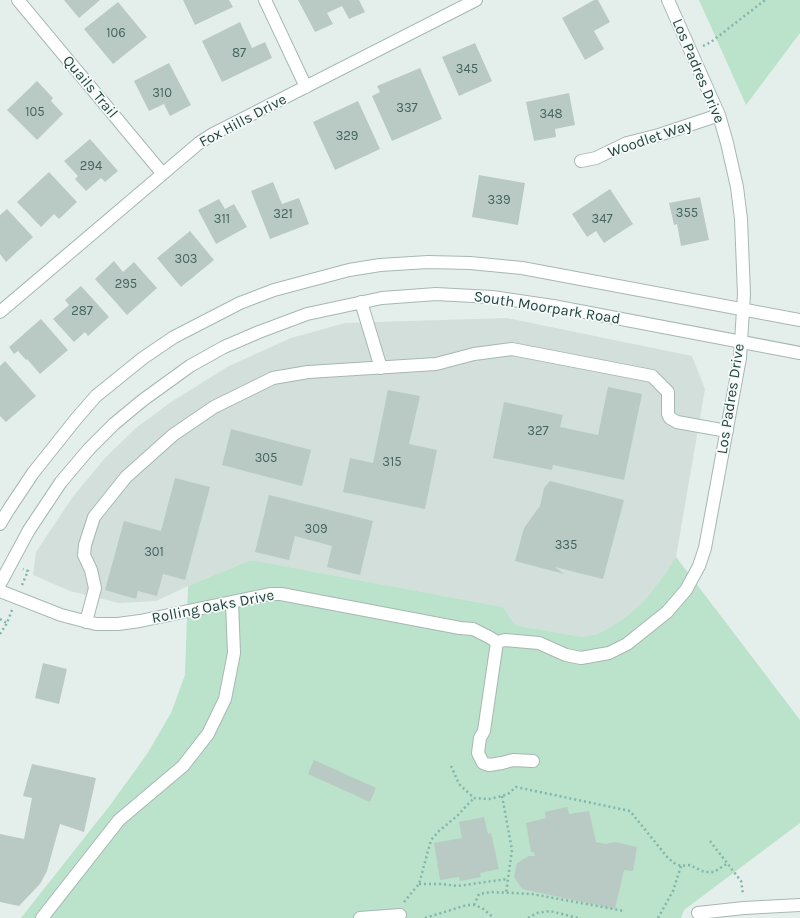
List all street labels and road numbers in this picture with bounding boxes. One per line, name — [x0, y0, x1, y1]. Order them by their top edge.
street label: Los Padres Drive — [668, 16, 728, 126]
street label: Quails Trail — [59, 52, 121, 122]
street label: Fox Hills Drive — [196, 90, 290, 152]
street label: Woodlet Way — [606, 116, 694, 162]
street label: South Moorpark Road — [472, 288, 622, 328]
street label: Los Padres Drive — [713, 342, 749, 456]
street label: Rolling Oaks Drive — [150, 586, 276, 628]

